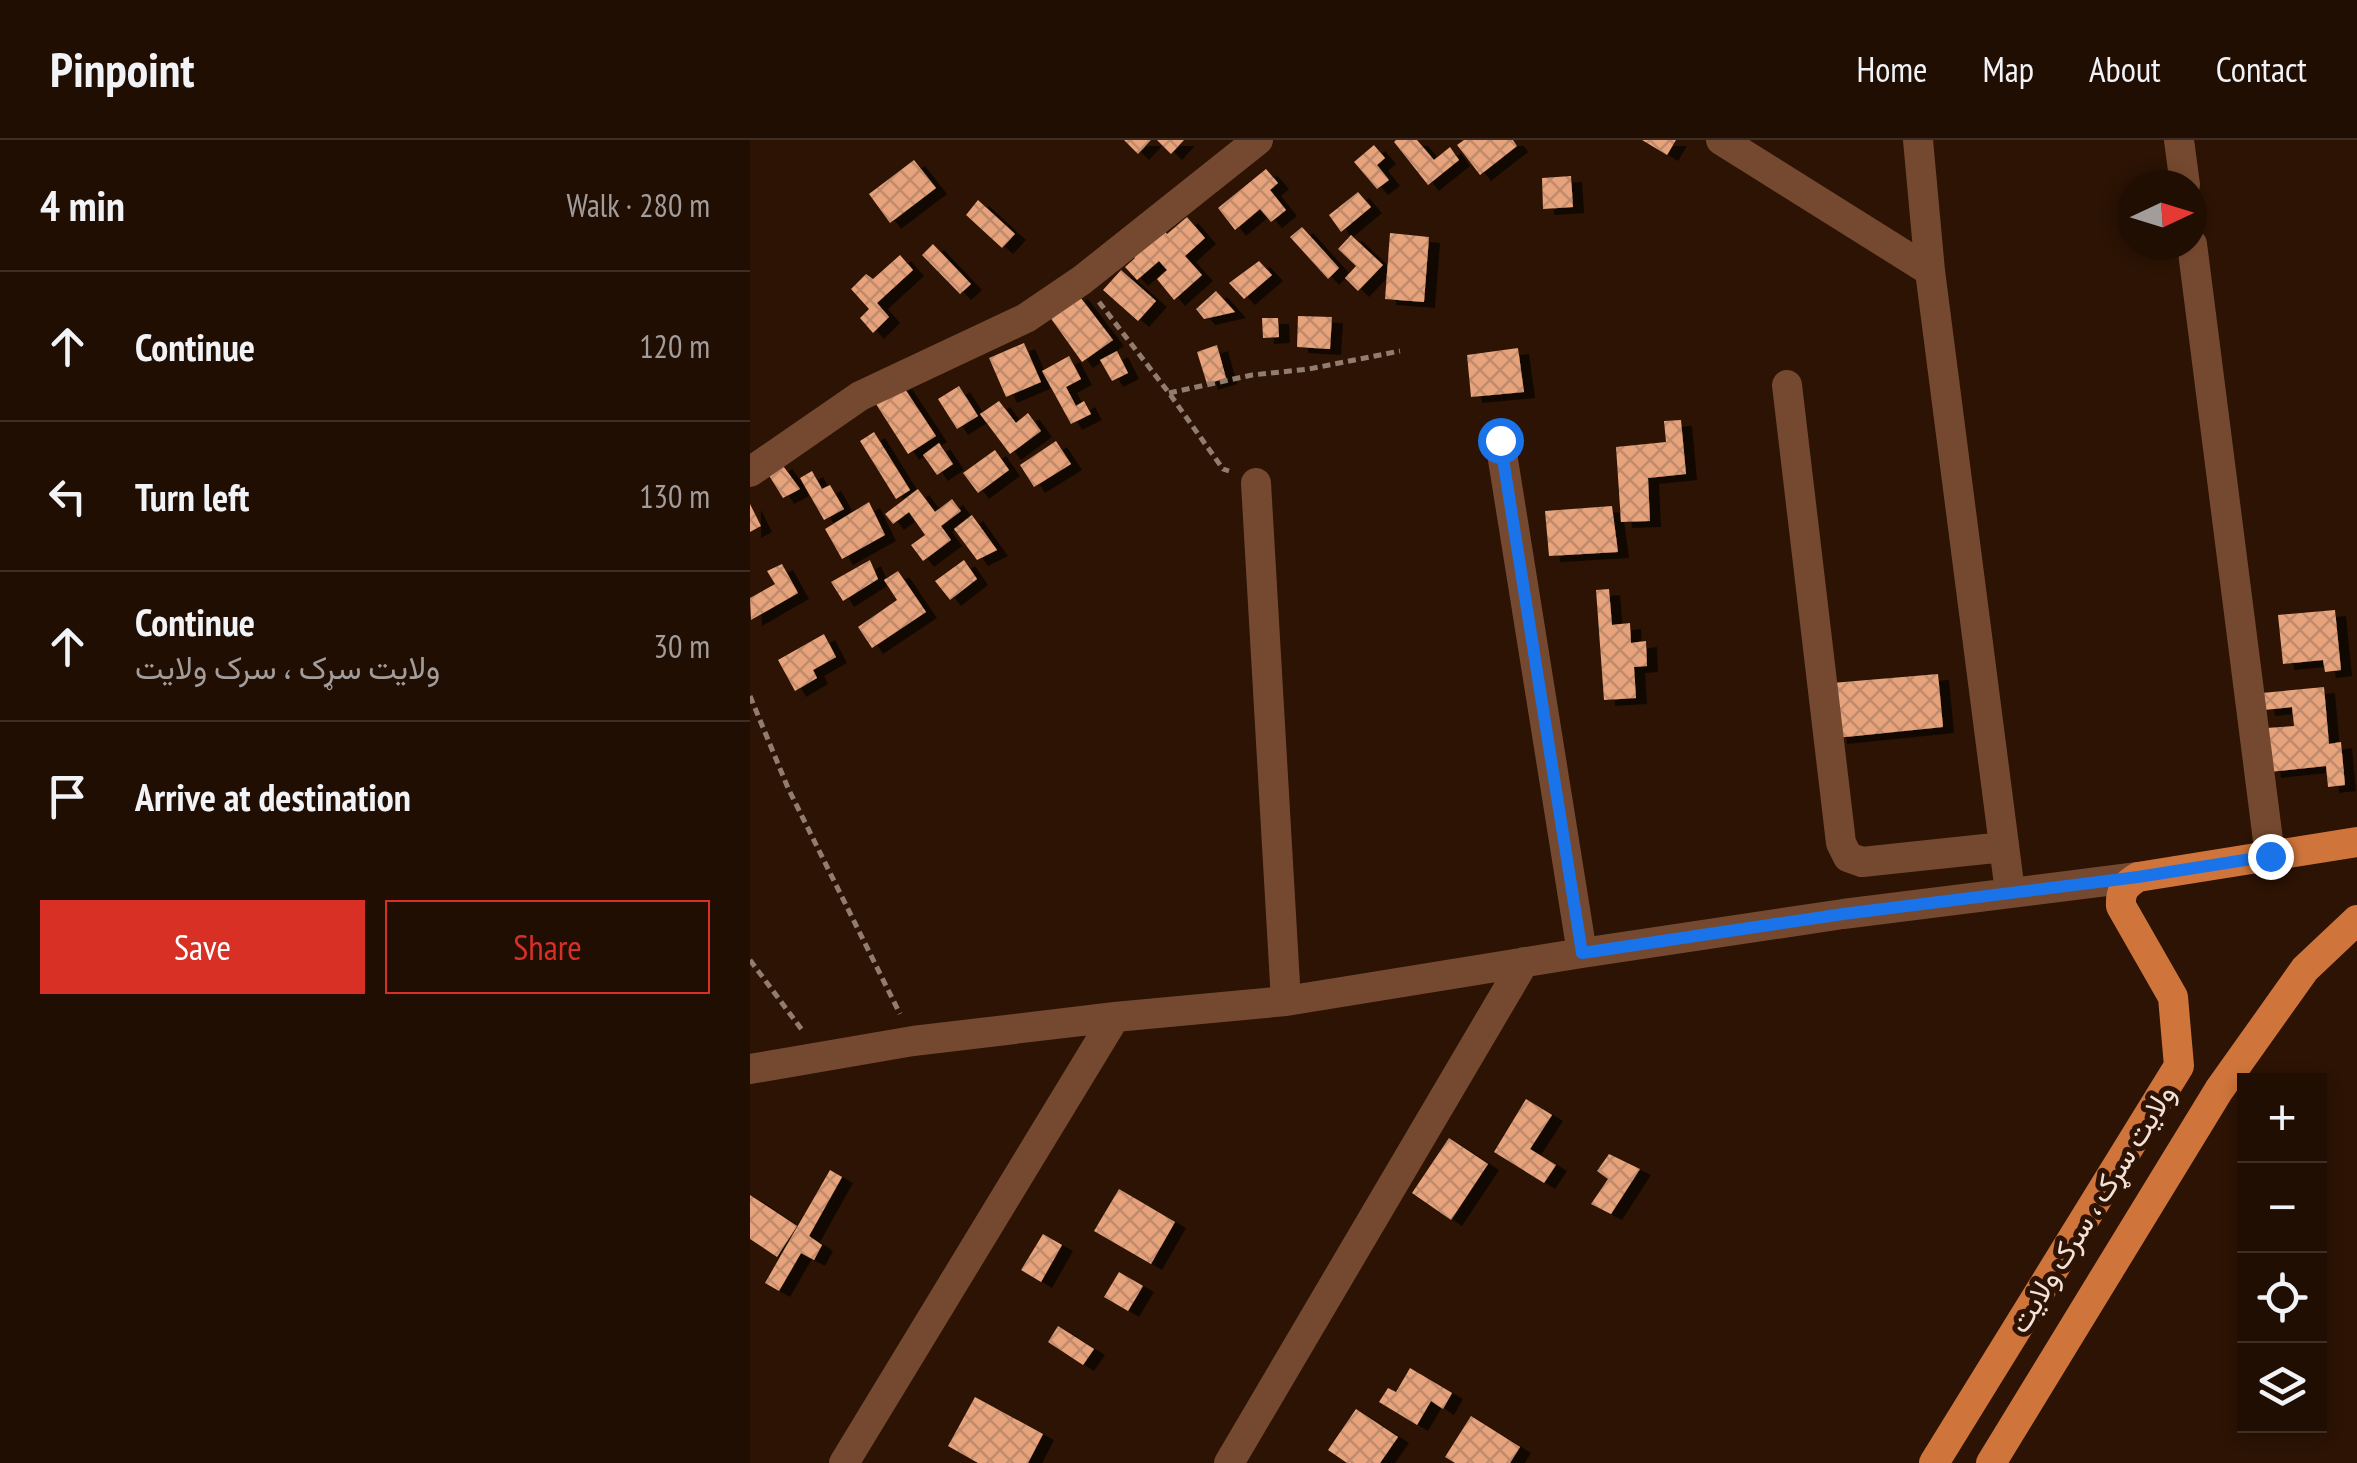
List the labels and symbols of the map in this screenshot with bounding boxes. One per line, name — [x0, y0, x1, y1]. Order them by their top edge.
north arrow — [2117, 170, 2207, 260]
route start — [1478, 418, 1524, 464]
route end — [2248, 834, 2294, 880]
street label: ولایت سړک ، سرک ولایت — [1999, 1076, 2186, 1341]

